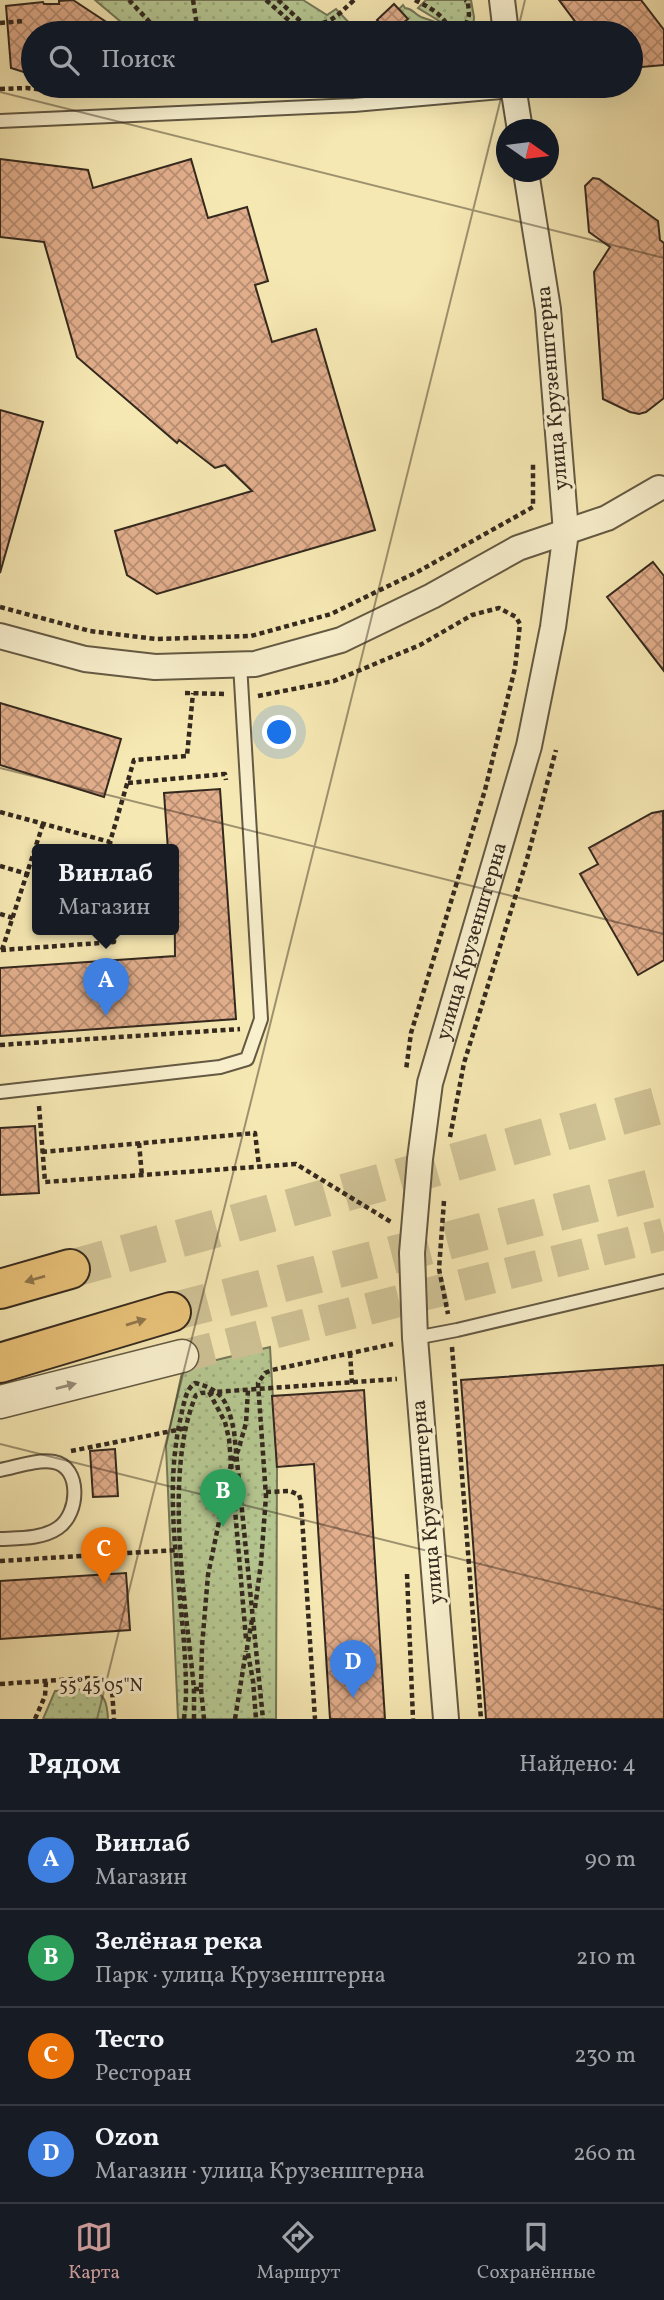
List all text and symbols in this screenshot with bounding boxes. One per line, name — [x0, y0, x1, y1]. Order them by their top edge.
search box — [21, 21, 643, 98]
icon: search — [45, 41, 83, 79]
text: Поиск — [101, 42, 175, 78]
north arrow — [496, 119, 559, 182]
street label: улица Крузенштерна — [530, 285, 576, 491]
your location — [262, 715, 296, 749]
street label: улица Крузенштерна — [429, 839, 514, 1044]
popup — [32, 844, 179, 935]
text: Винлаб — [58, 856, 153, 892]
text: Магазин — [58, 892, 150, 924]
pin: A — [83, 958, 129, 1016]
one-way arrow — [24, 1274, 45, 1284]
one-way arrow — [126, 1317, 147, 1327]
one-way arrow — [55, 1380, 77, 1391]
street label: улица Крузенштерна — [405, 1399, 451, 1605]
pin: B — [200, 1469, 246, 1527]
pin: C — [81, 1527, 127, 1585]
pin: D — [330, 1640, 376, 1698]
text: 55°45'05"N — [59, 1674, 143, 1699]
text: Рядом — [28, 1744, 121, 1786]
text: Найдено: 4 — [519, 1749, 636, 1781]
text: Винлаб — [95, 1826, 190, 1862]
text: A — [43, 1844, 59, 1876]
text: 90 m — [585, 1844, 636, 1876]
text: Магазин — [95, 1862, 187, 1894]
text: Зелёная река — [95, 1924, 263, 1960]
text: B — [43, 1942, 59, 1974]
text: 210 m — [576, 1942, 636, 1974]
text: Парк · улица Крузенштерна — [95, 1960, 386, 1992]
text: Тесто — [95, 2022, 164, 2058]
text: C — [44, 2040, 58, 2072]
text: 230 m — [574, 2040, 636, 2072]
text: Ресторан — [95, 2058, 192, 2090]
text: Ozon — [95, 2120, 160, 2156]
text: D — [43, 2138, 59, 2170]
text: 260 m — [573, 2138, 636, 2170]
text: Магазин · улица Крузенштерна — [95, 2156, 425, 2188]
tab: Карта — [68, 2218, 120, 2286]
tab: Маршрут — [257, 2218, 340, 2286]
tab: Сохранённые — [477, 2218, 596, 2286]

